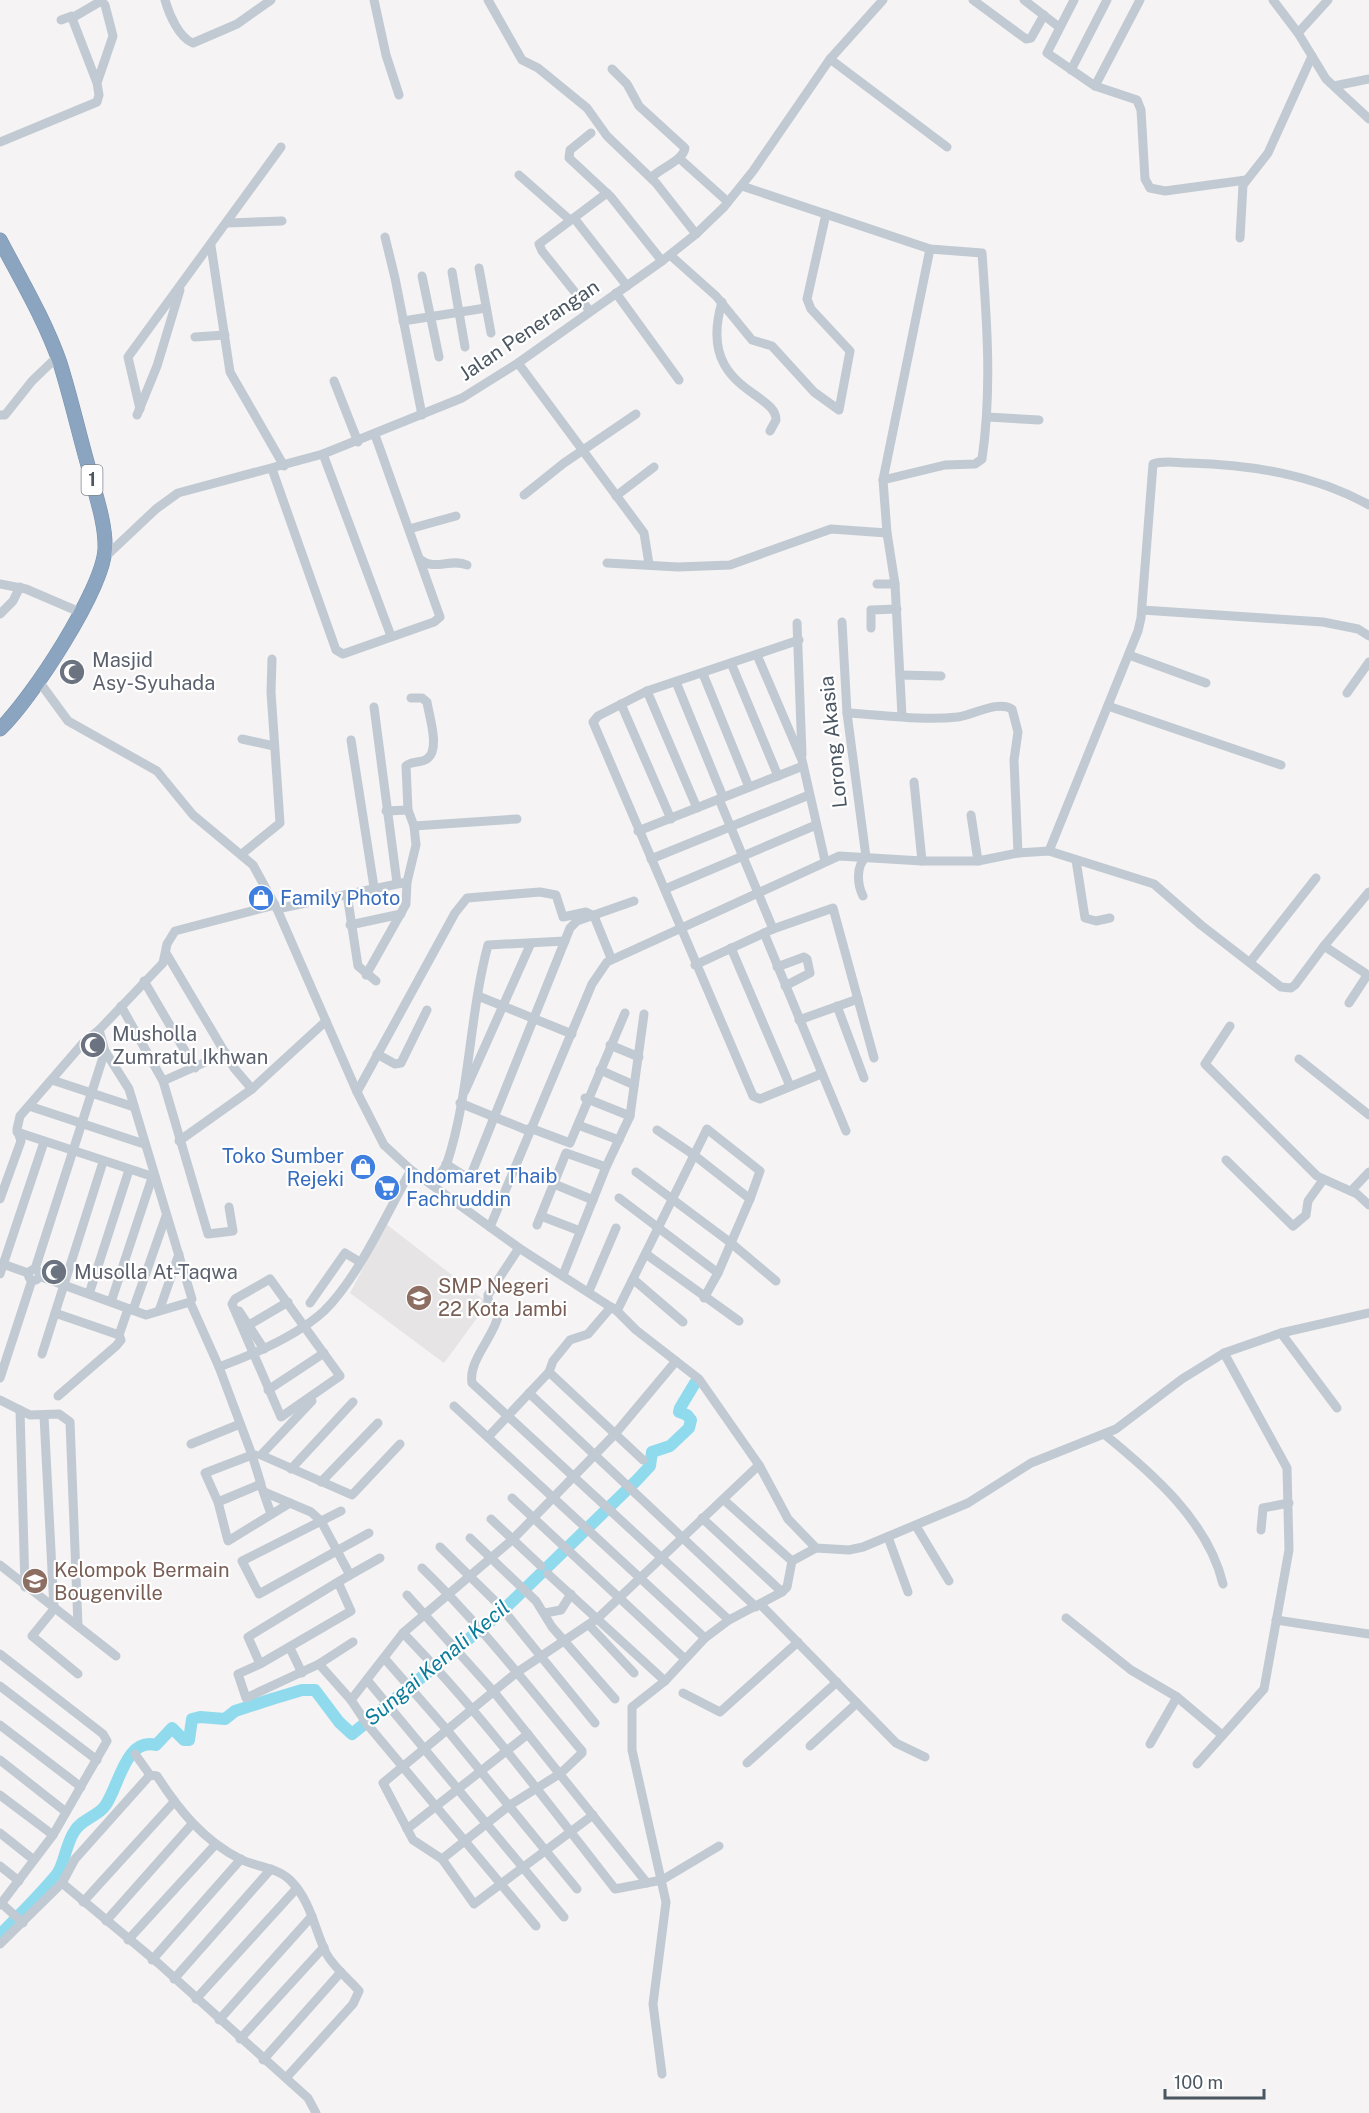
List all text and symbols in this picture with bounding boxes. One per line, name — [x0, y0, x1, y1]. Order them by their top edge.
street label: Jalan Penerangan — [454, 274, 604, 386]
road number: 1 — [82, 465, 103, 495]
place label: Masjid Asy-Syuhada — [92, 648, 215, 695]
mosque icon: Masjid Asy-Syuhada — [57, 657, 87, 687]
street label: Lorong Akasia — [814, 675, 852, 809]
shop icon: Family Photo — [246, 883, 276, 913]
place label: Family Photo — [280, 886, 400, 910]
place label: Musholla Zumratul Ikhwan — [112, 1022, 268, 1069]
mosque icon: Musholla Zumratul Ikhwan — [78, 1030, 108, 1060]
place label: Toko Sumber Rejeki — [222, 1144, 344, 1191]
shop icon: Toko Sumber Rejeki — [348, 1152, 378, 1182]
place label: Indomaret Thaib Fachruddin — [406, 1164, 557, 1211]
supermarket icon: Indomaret Thaib Fachruddin — [372, 1173, 402, 1203]
mosque icon: Musolla At-Taqwa — [39, 1257, 69, 1287]
place label: Musolla At-Taqwa — [74, 1260, 238, 1284]
place label: SMP Negeri 22 Kota Jambi — [438, 1274, 567, 1321]
school or university icon: SMP Negeri 22 Kota Jambi — [404, 1283, 434, 1313]
place label: Kelompok Bermain Bougenville — [54, 1558, 229, 1605]
school or university icon: Kelompok Bermain Bougenville — [20, 1566, 50, 1596]
water label: Sungai Kenali Kecil — [359, 1595, 514, 1731]
scale bar — [1165, 2062, 1264, 2100]
text: 100 m — [1174, 2072, 1223, 2093]

